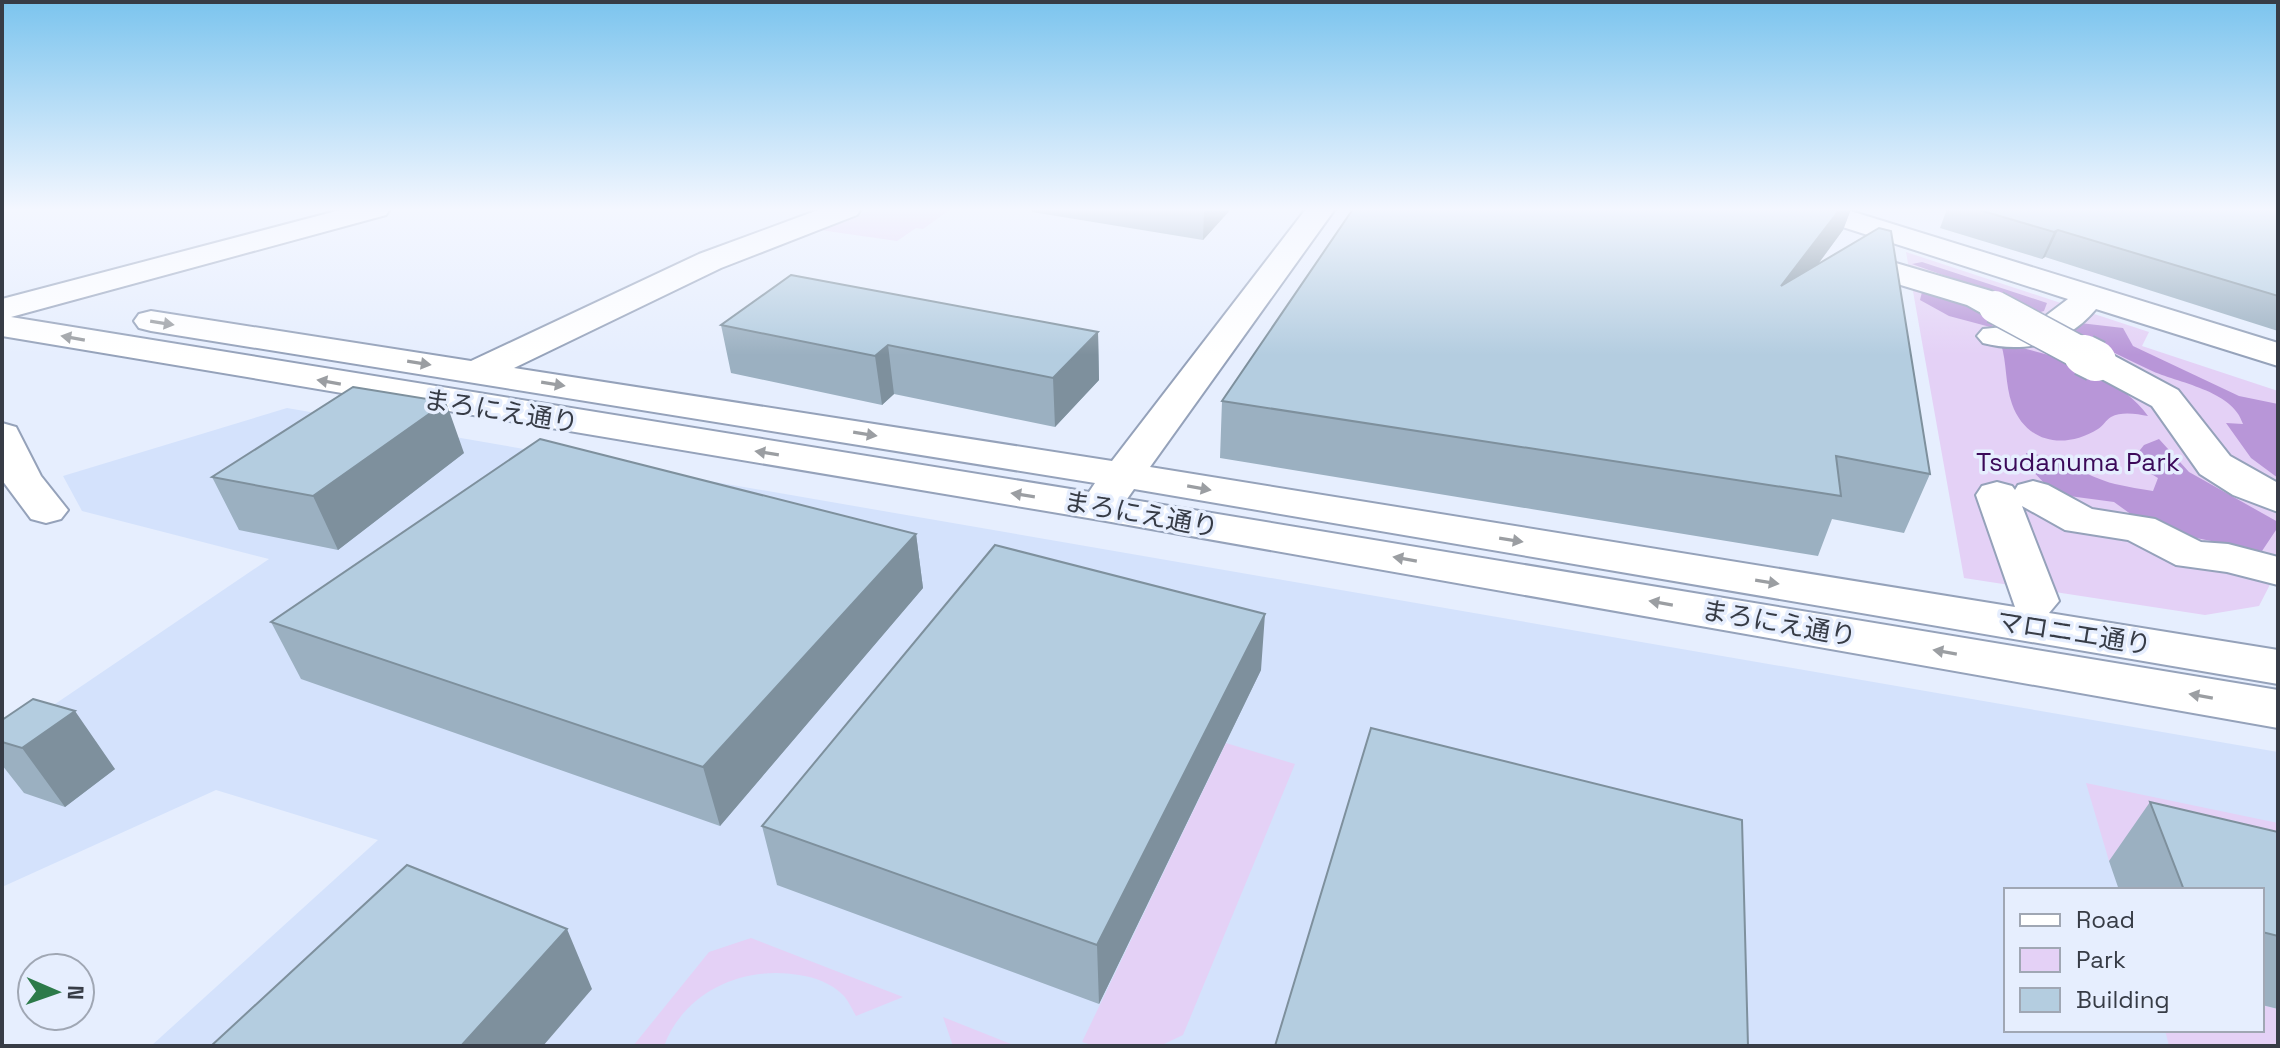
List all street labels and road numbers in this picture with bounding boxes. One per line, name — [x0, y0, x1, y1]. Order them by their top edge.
street label: まろにえ通り — [421, 382, 581, 440]
street label: まろにえ通り — [1061, 484, 1221, 544]
street label: まろにえ通り — [1699, 593, 1859, 653]
street label: マロニエ通り — [1994, 604, 2154, 662]

